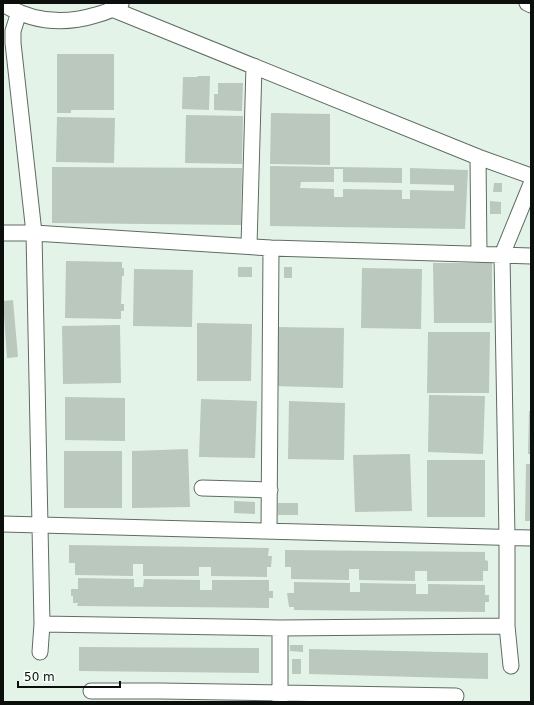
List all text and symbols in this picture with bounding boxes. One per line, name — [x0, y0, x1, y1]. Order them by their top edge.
scale bar — [18, 663, 120, 689]
text: 50 m — [24, 670, 55, 684]

